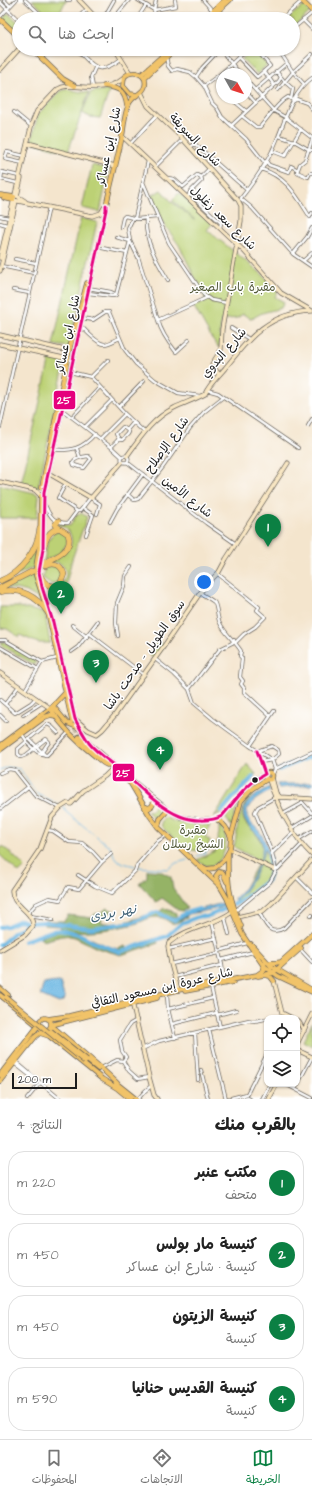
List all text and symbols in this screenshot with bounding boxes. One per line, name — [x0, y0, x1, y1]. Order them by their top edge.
search box — [12, 12, 300, 56]
icon: search — [26, 23, 48, 45]
text: ابحث هنا — [58, 24, 114, 45]
north arrow — [216, 68, 252, 104]
street label: شارع إبن عساكر — [92, 105, 126, 188]
street label: شارع السويقة — [165, 109, 225, 171]
street label: شارع سعد زغلول — [186, 182, 260, 254]
park label: مقبرة باب الصغير — [189, 279, 276, 296]
street label: شارع ابن عساكر — [51, 293, 85, 376]
street label: شارع البدوي — [197, 324, 251, 382]
line badge: 25 — [53, 390, 76, 410]
text: 25 — [56, 393, 71, 408]
street label: شارع الإصلاح — [141, 413, 193, 477]
street label: شارع الأمين — [158, 472, 216, 522]
pin: 1 — [255, 514, 281, 547]
your location — [194, 572, 214, 592]
pin: 2 — [48, 581, 74, 614]
street label: سوق الطويل - مدحت باشا — [100, 596, 190, 714]
pin: 3 — [83, 650, 109, 683]
pin: 4 — [147, 737, 173, 770]
line badge: 25 — [112, 763, 135, 782]
text: 25 — [115, 766, 130, 781]
unlabelled marker — [250, 775, 260, 785]
park label: مقبرة الشيخ رسلان — [163, 822, 223, 853]
water label: نهر بردى — [88, 900, 139, 926]
street label: شارع عروة إبن مسعود الثقافي — [89, 963, 235, 1013]
map controls — [264, 1015, 300, 1087]
button: locate — [264, 1015, 300, 1051]
button: layers — [264, 1051, 300, 1087]
scale bar — [12, 1071, 77, 1090]
text: 200 m — [18, 1072, 51, 1087]
text: بالقرب منك — [215, 1113, 296, 1137]
text: النتائج: 4 — [16, 1116, 62, 1134]
text: مكتب عنبر — [195, 1162, 257, 1183]
text: 220 m — [17, 1174, 55, 1192]
text: 1 — [281, 1174, 283, 1192]
text: متحف — [225, 1186, 257, 1204]
text: كنيسة مار بولس — [156, 1234, 257, 1255]
text: 450 m — [17, 1246, 59, 1264]
text: 2 — [278, 1246, 286, 1264]
text: كنيسة · شارع ابن عساكر — [127, 1258, 257, 1276]
text: كنيسة الزيتون — [172, 1306, 257, 1327]
text: 450 m — [17, 1318, 59, 1336]
text: 3 — [279, 1318, 285, 1336]
text: كنيسة — [226, 1330, 257, 1348]
text: كنيسة القديس حنانيا — [132, 1378, 257, 1399]
text: 590 m — [17, 1390, 57, 1408]
text: 4 — [278, 1390, 286, 1408]
text: كنيسة — [226, 1402, 257, 1420]
tab: المحفوظات — [32, 1447, 77, 1489]
tab: الاتجاهات — [140, 1447, 183, 1489]
tab: الخريطة — [246, 1447, 280, 1489]

